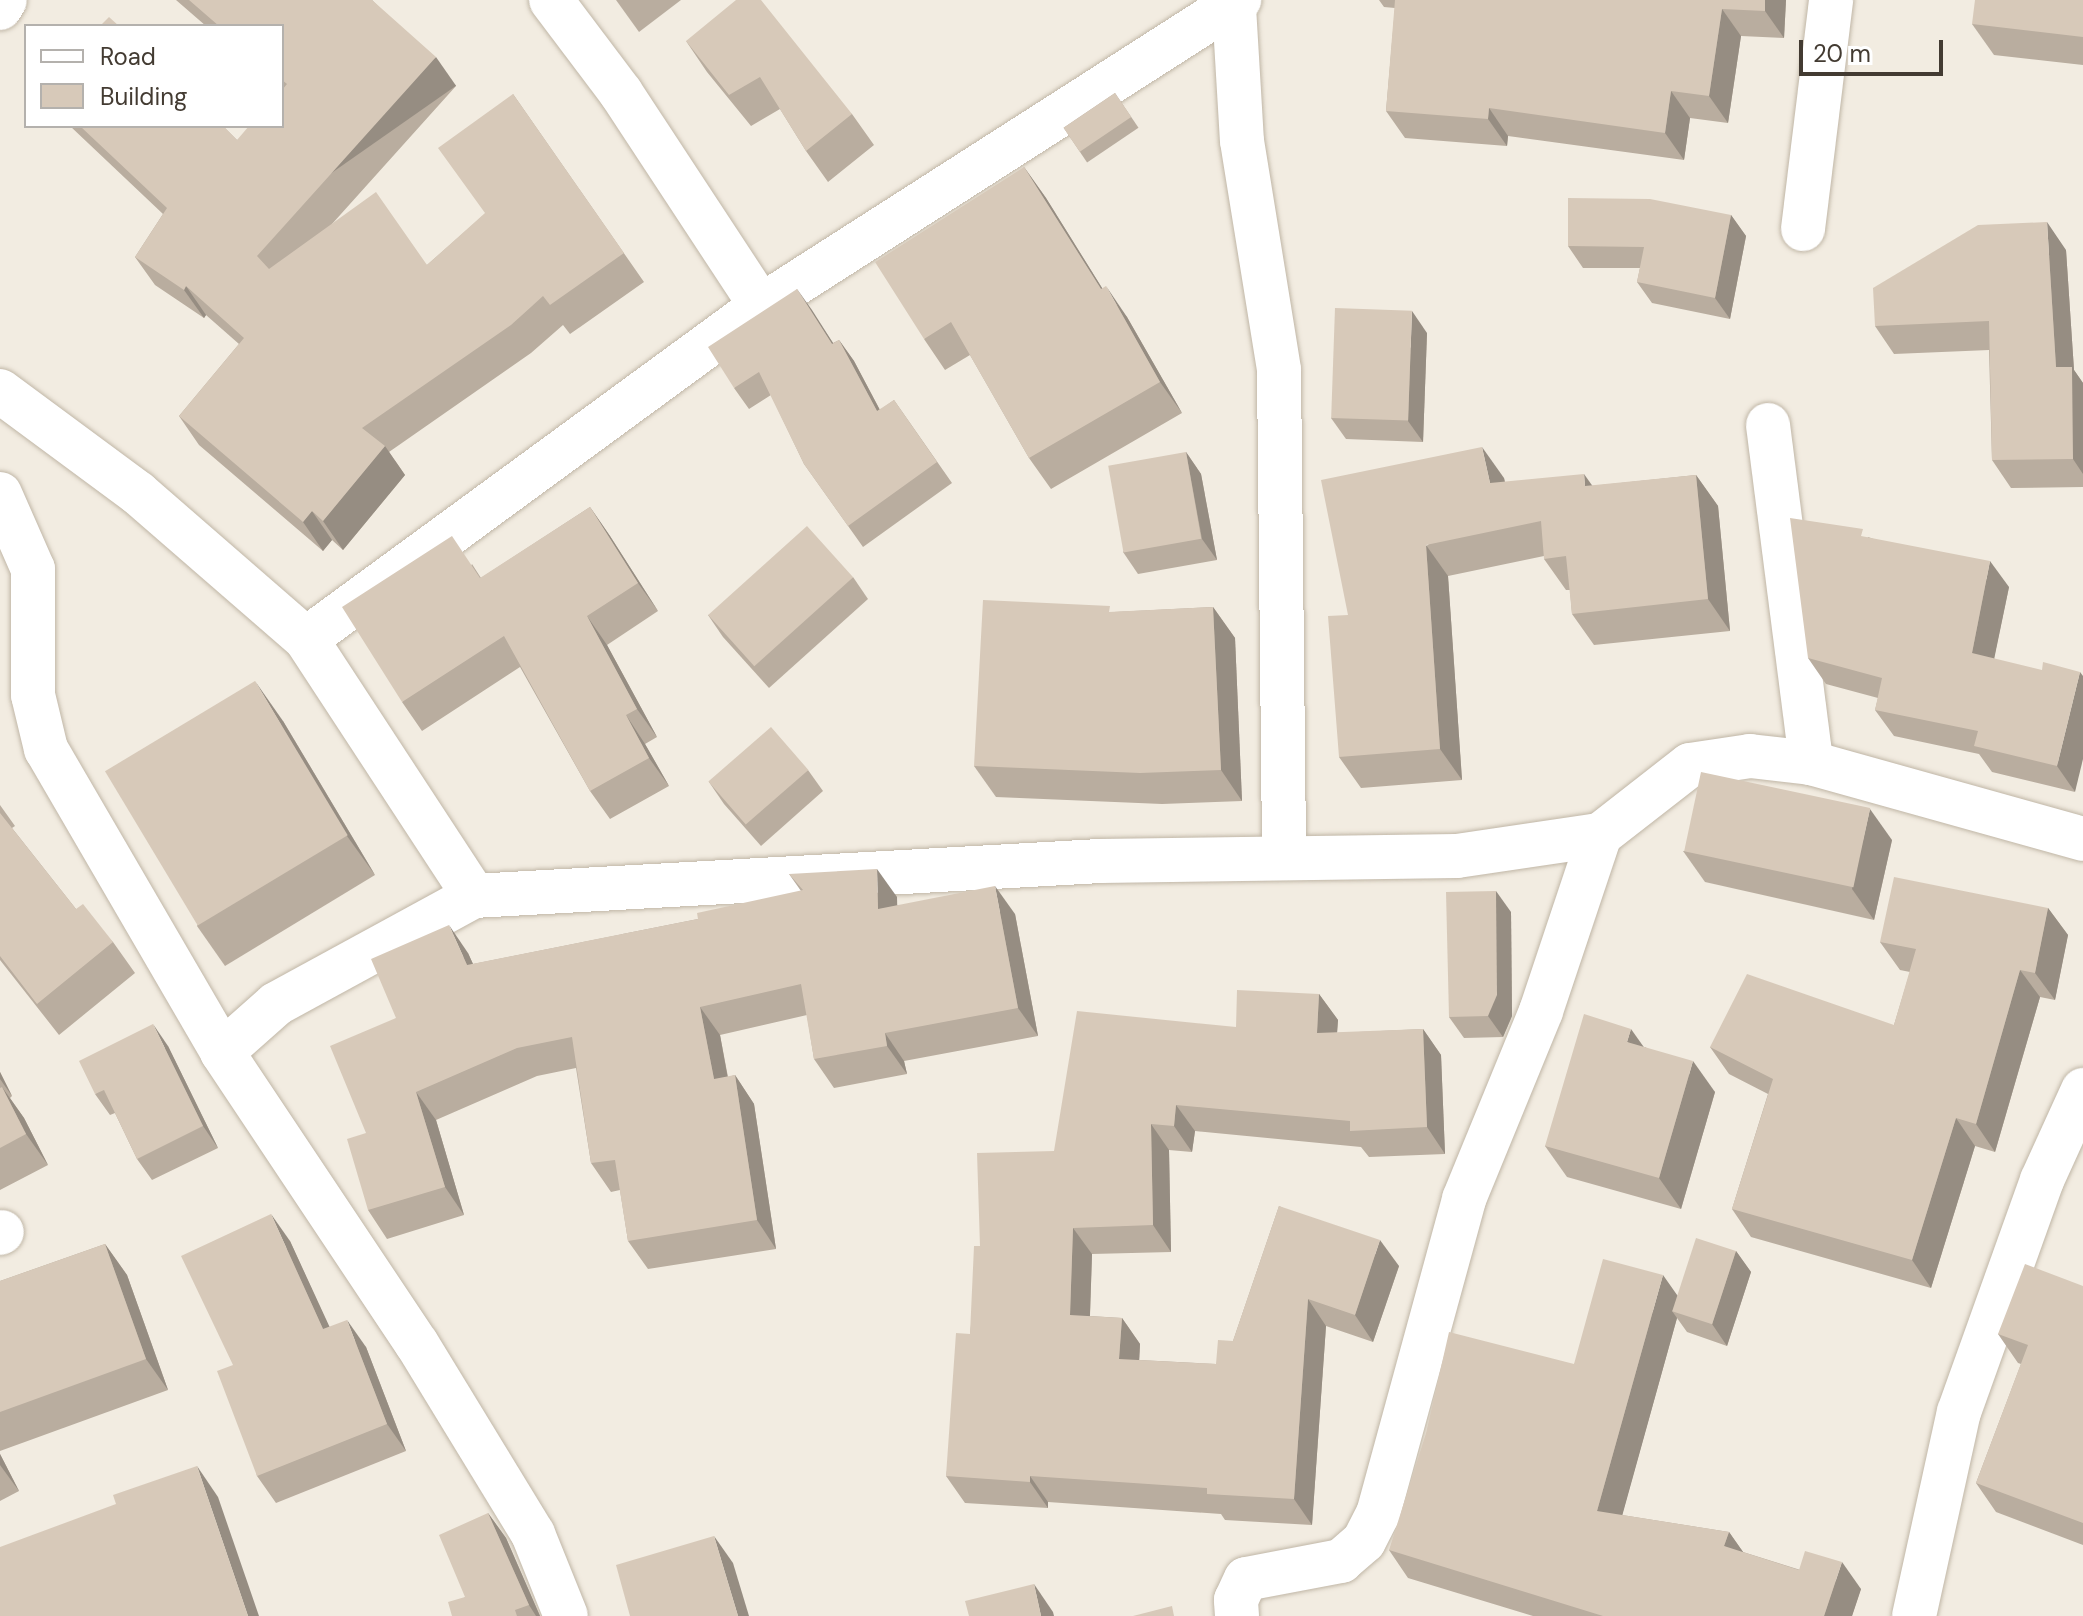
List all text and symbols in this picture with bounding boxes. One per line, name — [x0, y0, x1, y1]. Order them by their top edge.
legend — [24, 24, 284, 128]
scale bar — [1803, 24, 1947, 74]
text: 20 m — [1813, 38, 1871, 69]
text: Road — [100, 41, 156, 72]
text: Building — [100, 81, 187, 112]

